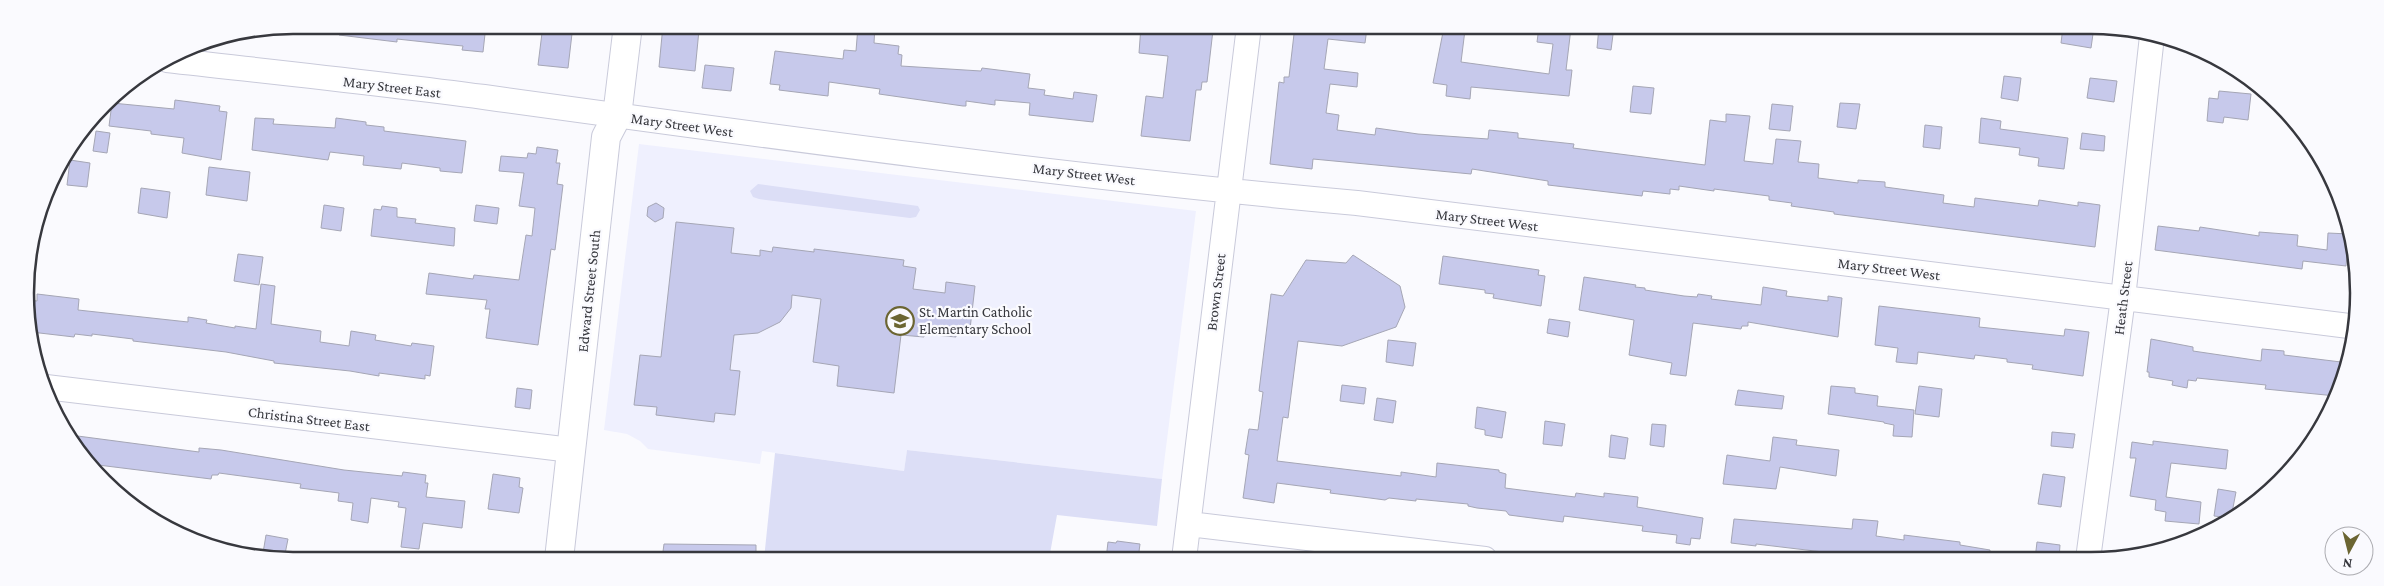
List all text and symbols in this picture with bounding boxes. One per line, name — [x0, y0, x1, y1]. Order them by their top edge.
street label: Mary Street East — [342, 73, 443, 102]
street label: Mary Street West — [630, 110, 735, 141]
street label: Mary Street West — [1032, 160, 1137, 189]
street label: Mary Street West — [1435, 206, 1540, 235]
street label: Edward Street South — [575, 229, 603, 353]
street label: Brown Street — [1203, 251, 1229, 332]
street label: Mary Street West — [1837, 255, 1942, 284]
street label: Heath Street — [2111, 259, 2136, 336]
place label: St. Martin Catholic Elementary School — [919, 304, 1033, 338]
school or university icon: St. Martin Catholic Elementary School — [885, 306, 915, 336]
street label: Christina Street East — [247, 404, 372, 435]
north arrow — [2324, 526, 2374, 576]
text: N — [2341, 555, 2353, 572]

